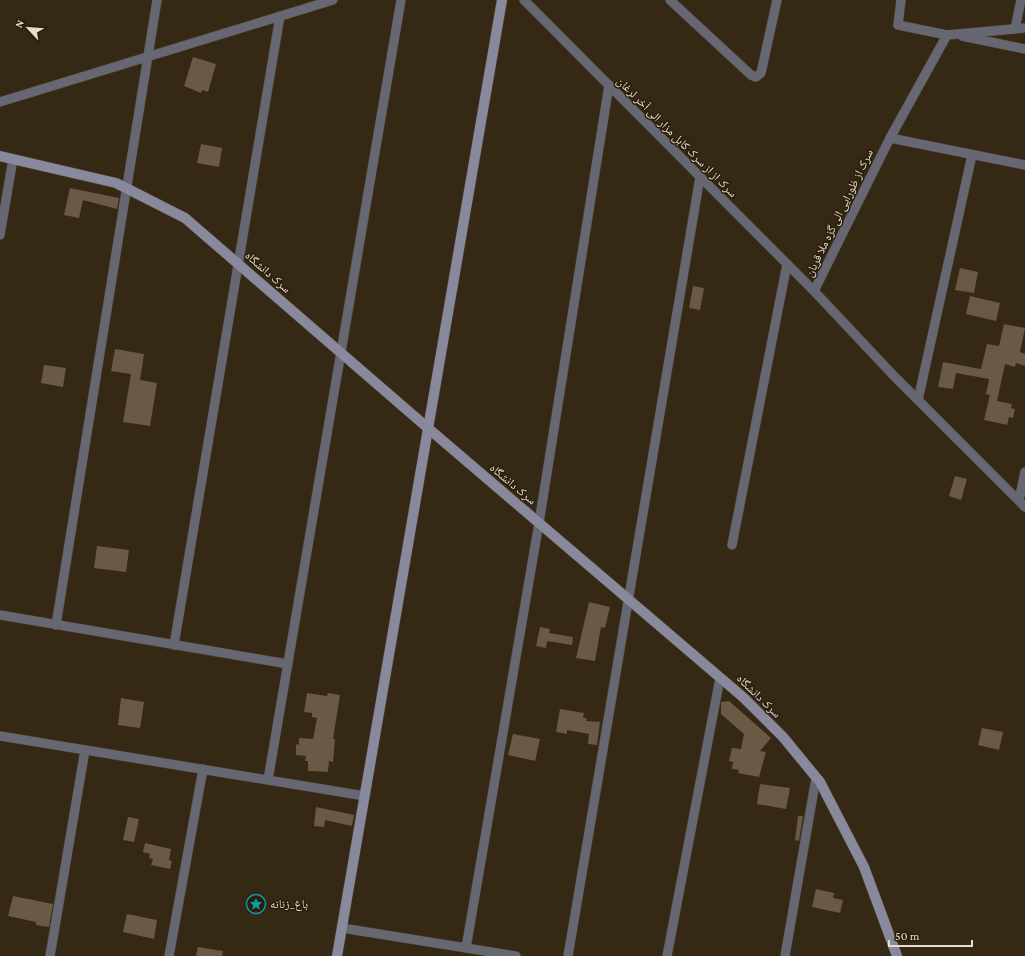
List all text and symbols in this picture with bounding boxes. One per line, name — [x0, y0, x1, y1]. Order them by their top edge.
north arrow — [8, 8, 48, 48]
text: N — [12, 17, 26, 30]
street label: سرک از از سرک کابل مزار الی آخر لرغان — [614, 74, 740, 200]
street label: سرک از ظورایی الی گزه ملا قربان — [802, 147, 876, 279]
street label: سرک دانشگاه — [242, 248, 294, 296]
street label: سرک دانشگاه — [487, 461, 539, 507]
street label: سرک دانشگاه — [734, 671, 784, 721]
place icon: باغ_زنانه — [245, 893, 267, 915]
place label: باغ_زنانه — [270, 897, 308, 912]
scale bar — [889, 922, 972, 948]
text: 50 m — [895, 929, 920, 943]

